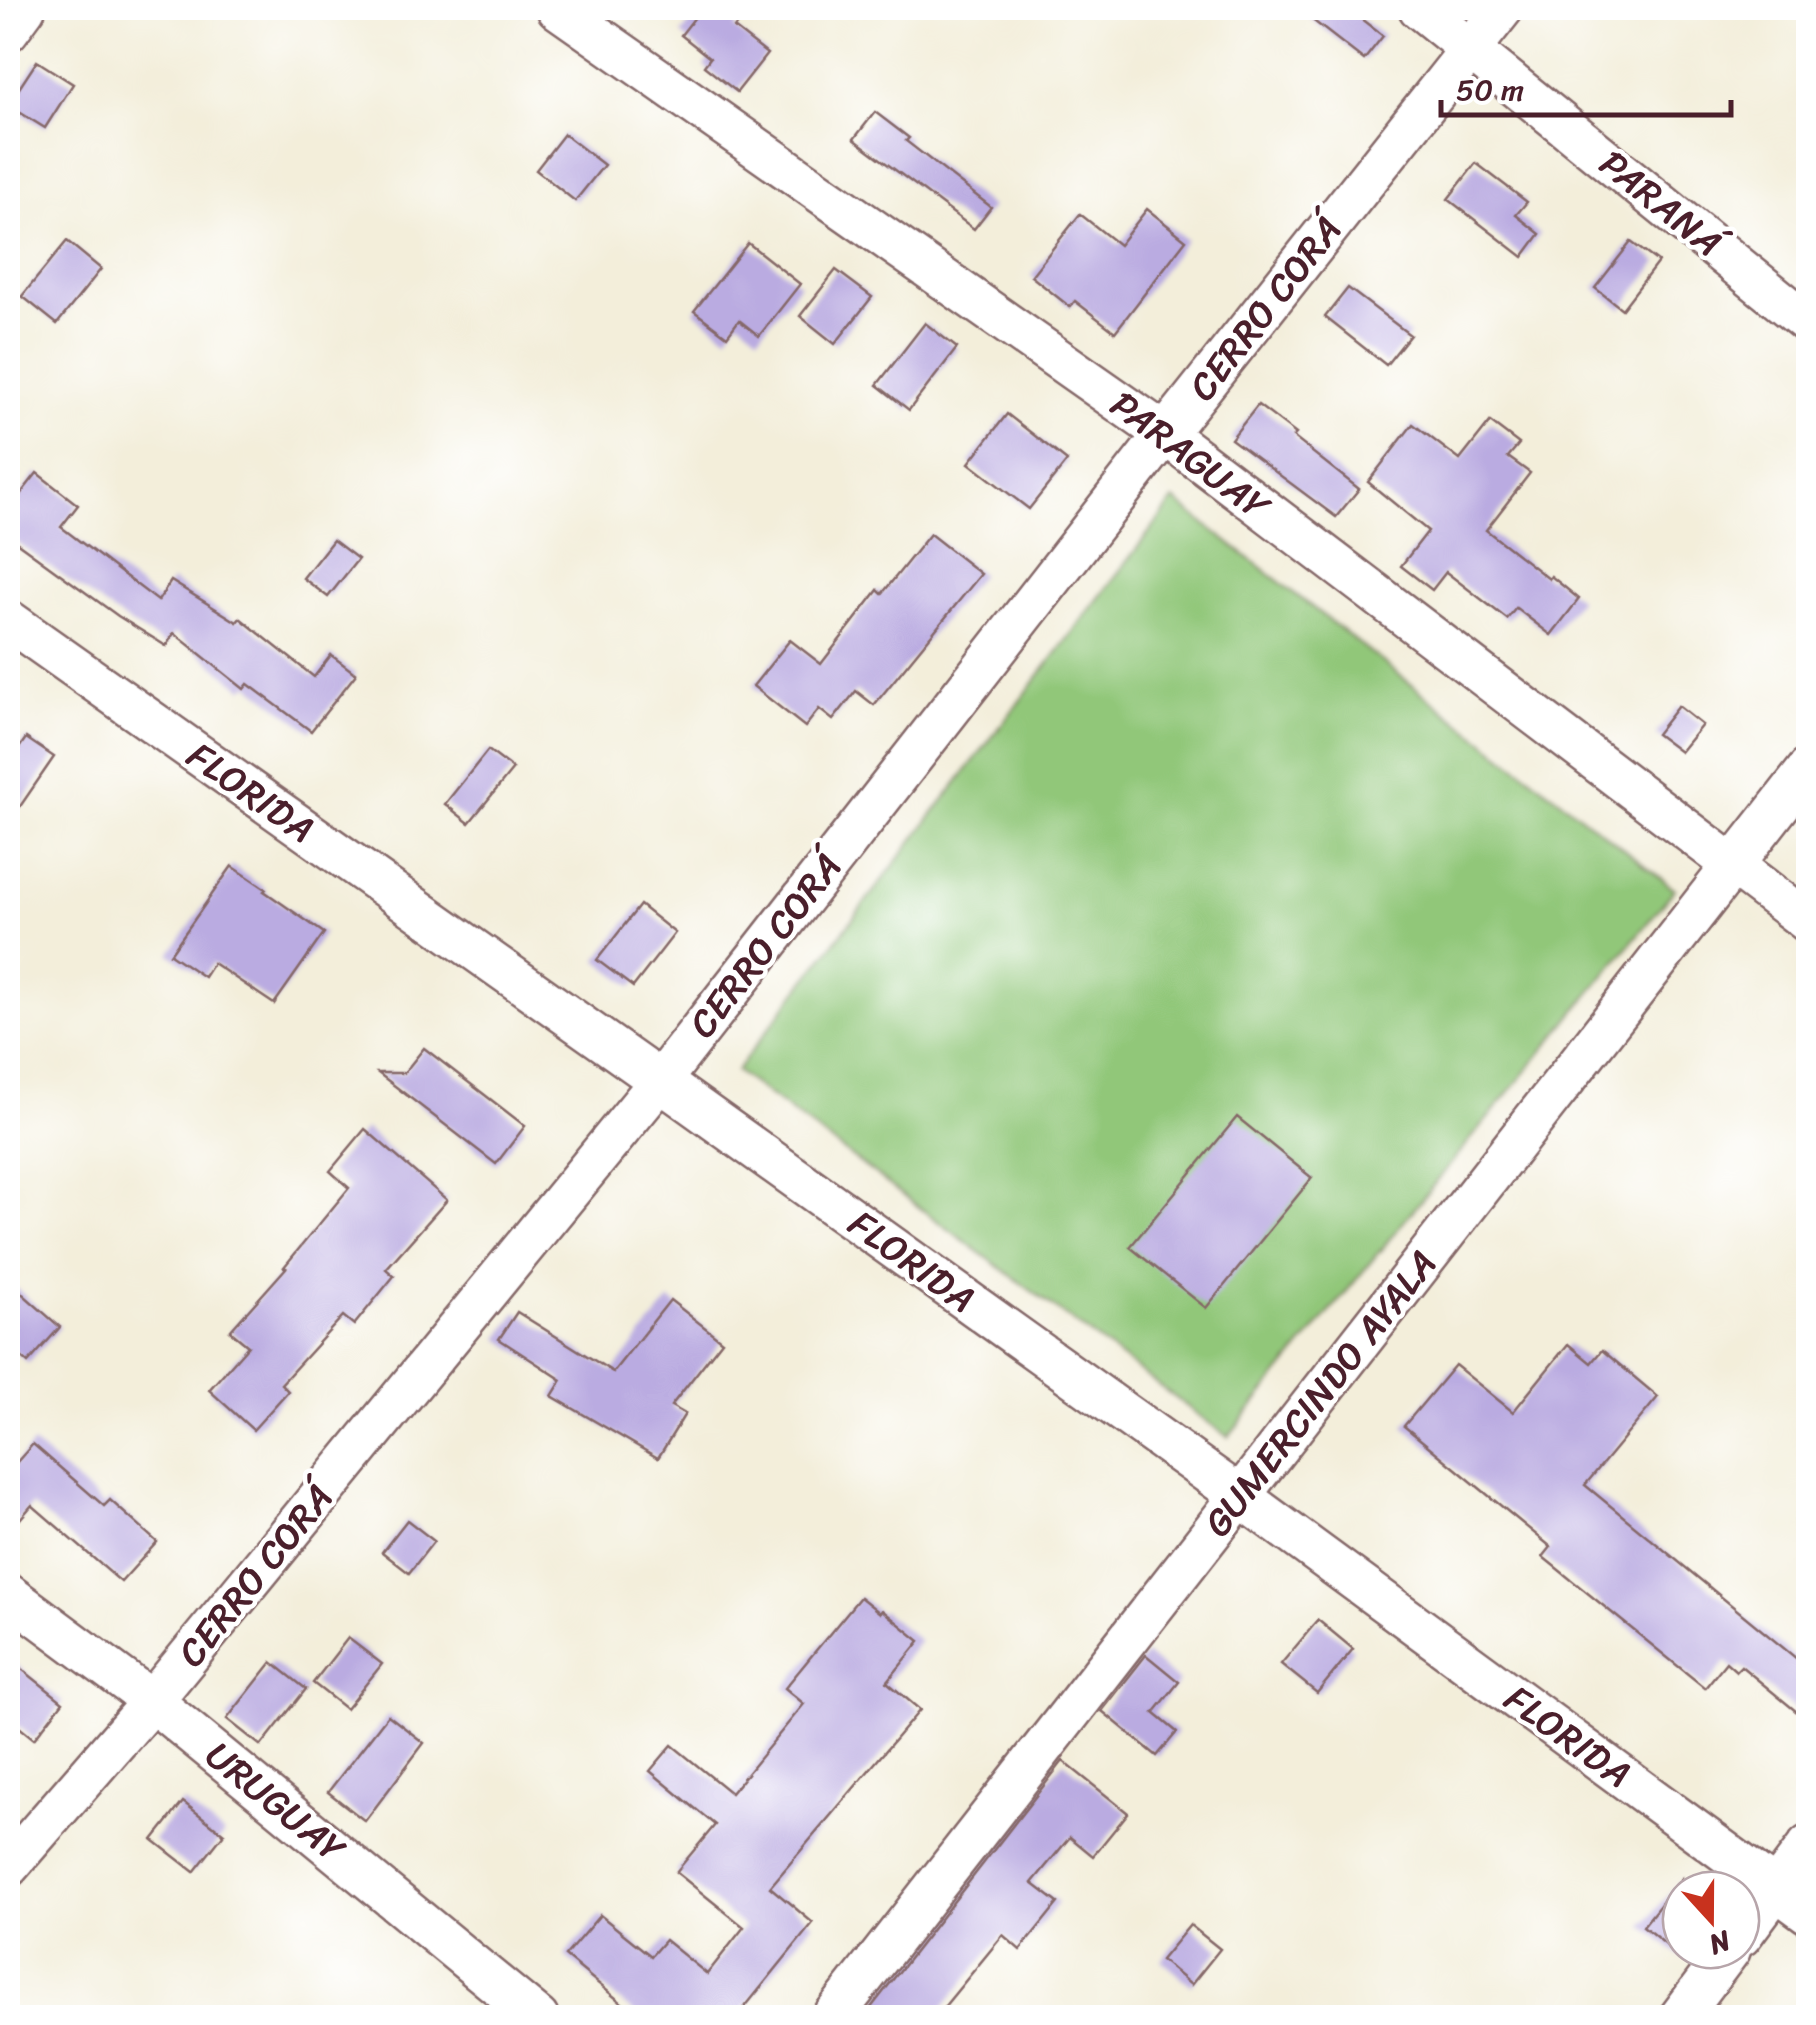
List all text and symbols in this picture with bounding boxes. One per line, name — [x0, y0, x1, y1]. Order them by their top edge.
scale bar — [1441, 55, 1731, 117]
text: 50 m — [1456, 63, 1524, 117]
street label: PARANÁ — [1584, 132, 1741, 277]
street label: CERRO CORÁ — [1171, 197, 1362, 416]
street label: PARAGUAY — [1095, 373, 1286, 539]
street label: FLORIDA — [172, 723, 329, 861]
street label: CERRO CORÁ — [671, 834, 862, 1053]
street label: FLORIDA — [833, 1192, 990, 1331]
street label: GUMERCINDO AYALA — [1186, 1234, 1455, 1552]
street label: CERRO CORÁ — [160, 1465, 354, 1682]
street label: FLORIDA — [1489, 1667, 1646, 1806]
street label: URUGUAY — [190, 1724, 362, 1881]
north arrow — [1661, 1870, 1761, 1970]
text: N — [1701, 1916, 1739, 1969]

